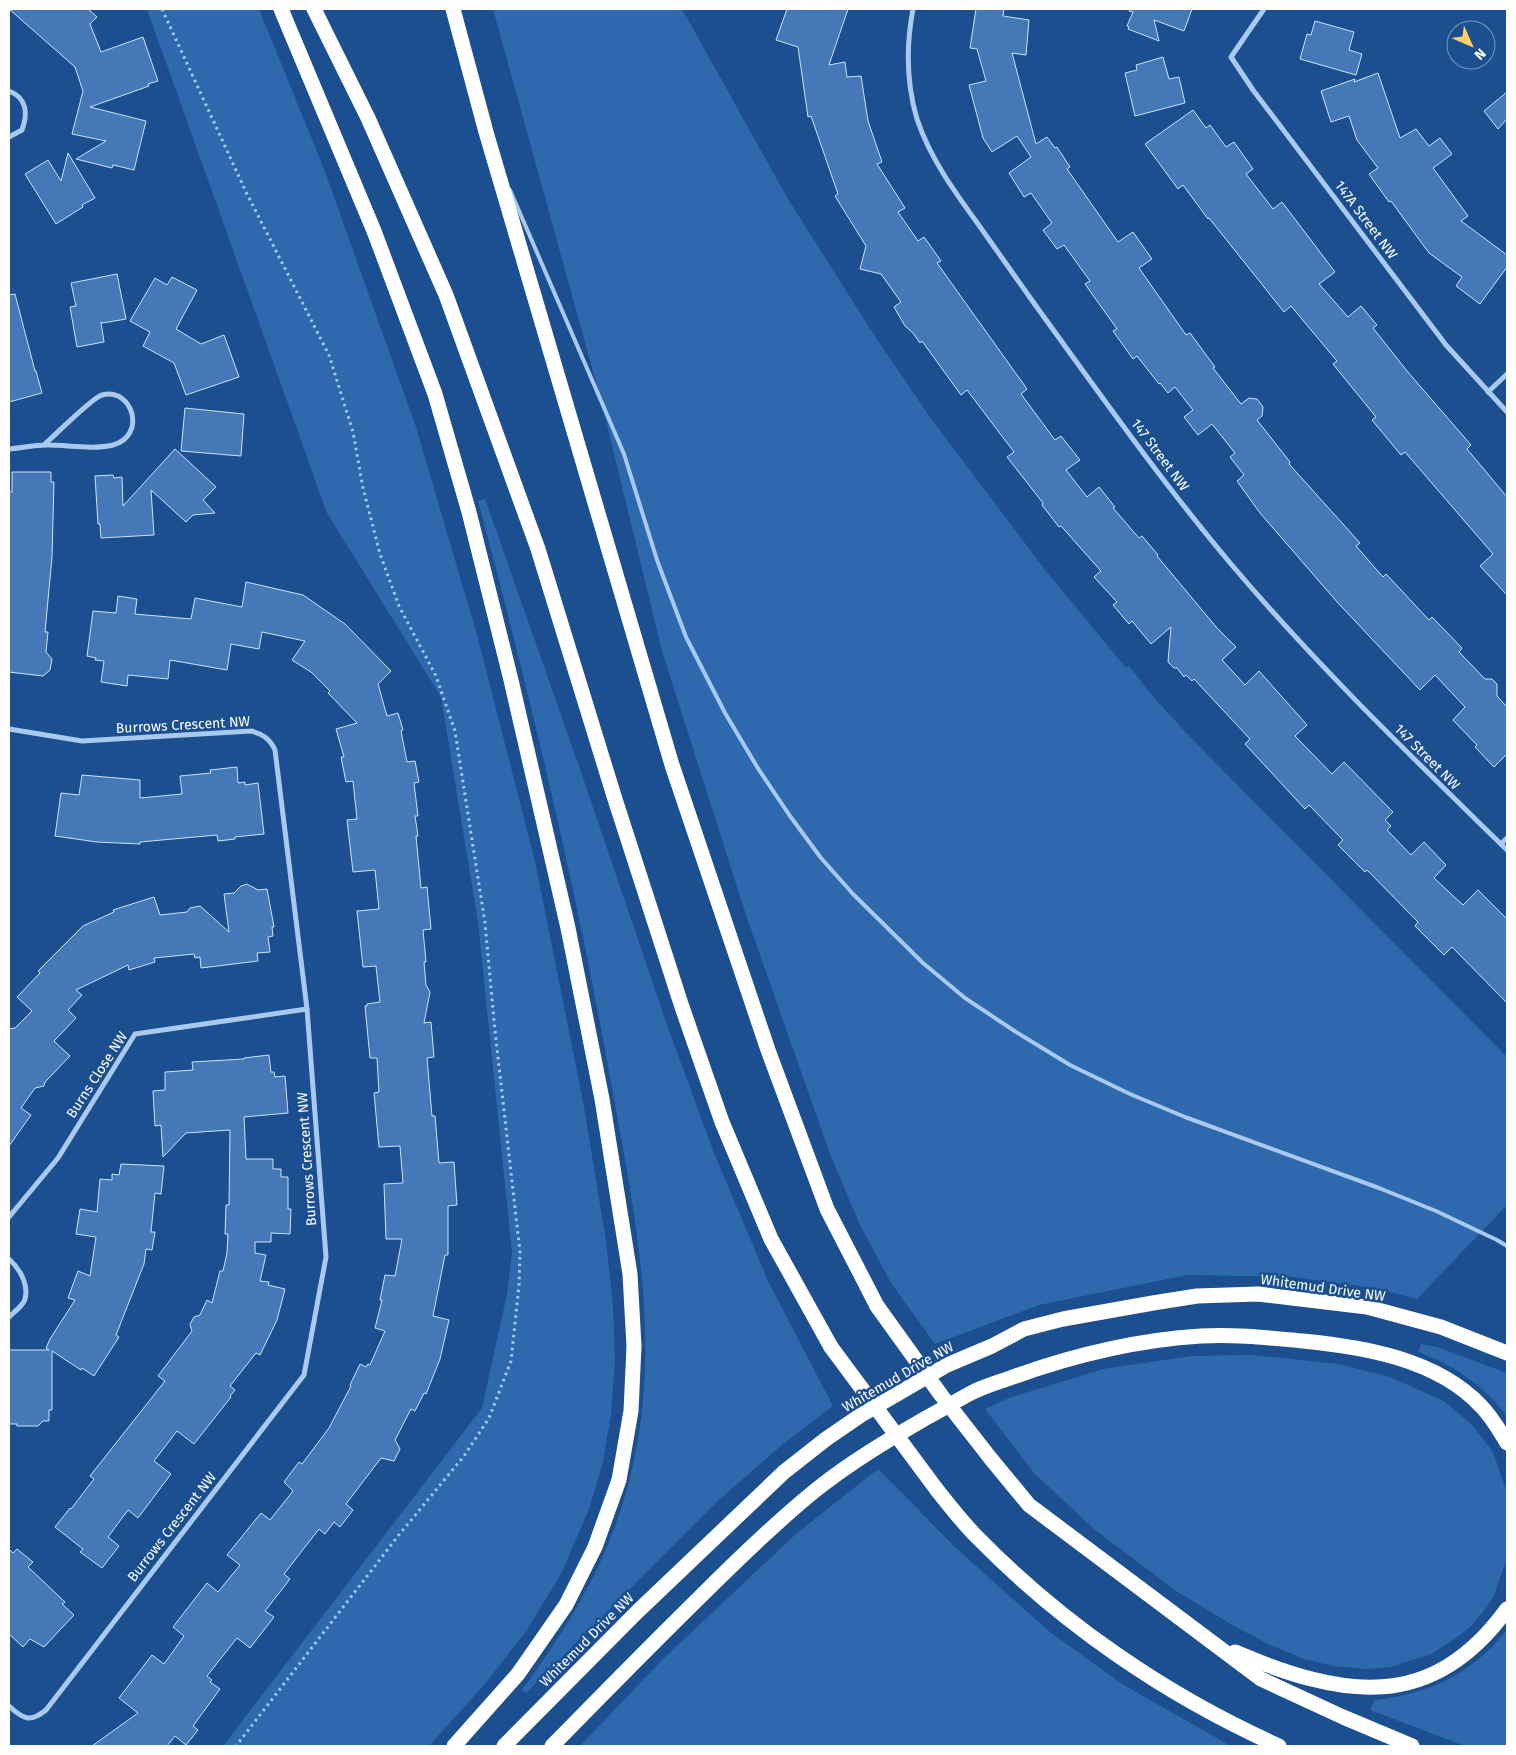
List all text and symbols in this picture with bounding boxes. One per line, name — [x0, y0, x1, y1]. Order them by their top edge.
north arrow — [1446, 20, 1496, 70]
text: N — [1471, 45, 1489, 63]
street label: 147A Street NW — [1331, 178, 1401, 263]
street label: 147 Street NW — [1127, 416, 1193, 495]
street label: Burrows Crescent NW — [115, 713, 251, 737]
street label: 147 Street NW — [1391, 721, 1464, 794]
street label: Burns Close NW — [63, 1028, 131, 1121]
street label: Burrows Crescent NW — [294, 1091, 320, 1227]
street label: Whitemud Drive NW — [1259, 1271, 1387, 1305]
street label: Whitemud Drive NW — [839, 1338, 957, 1416]
street label: Burrows Crescent NW — [124, 1468, 220, 1585]
street label: Whitemud Drive NW — [536, 1589, 638, 1691]

